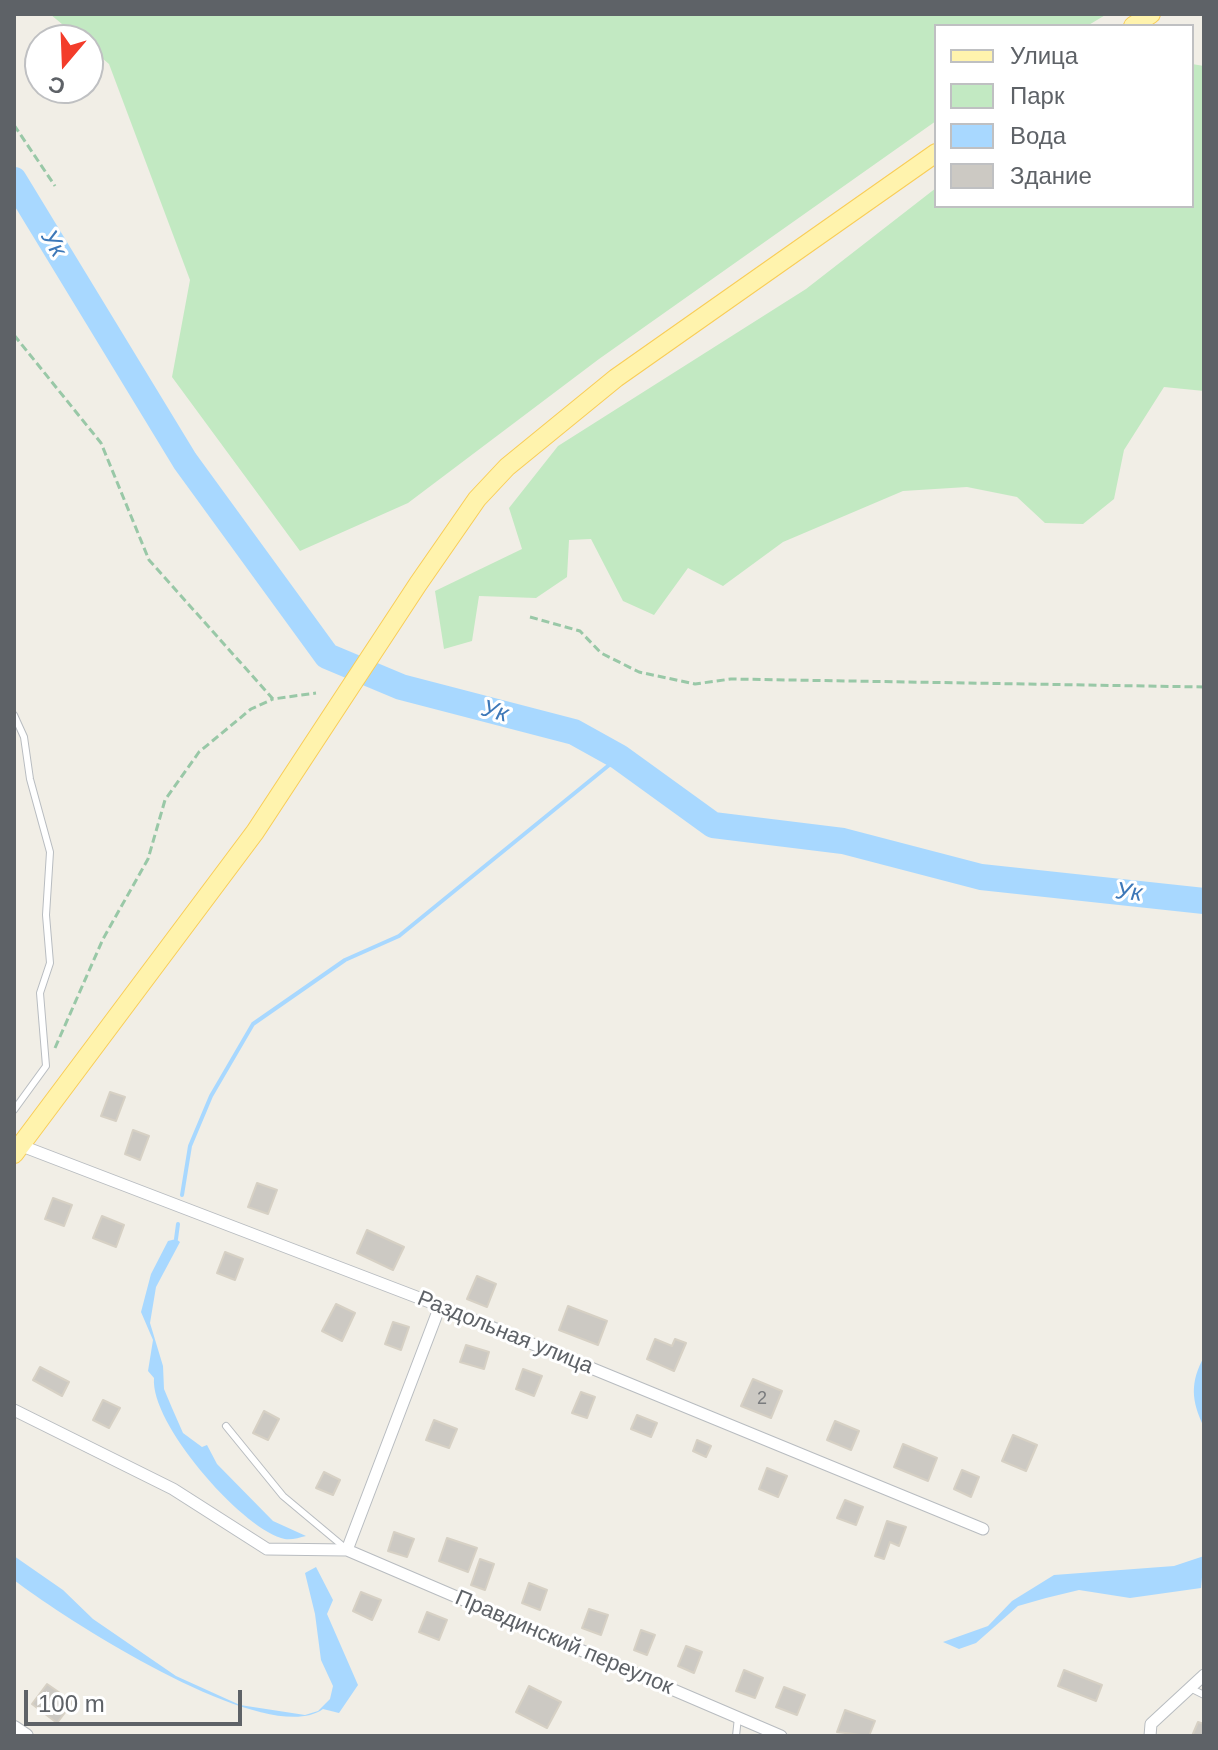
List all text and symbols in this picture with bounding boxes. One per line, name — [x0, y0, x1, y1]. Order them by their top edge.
north arrow — [24, 24, 104, 104]
legend — [934, 24, 1194, 208]
text: Улица — [1010, 42, 1078, 69]
text: С — [45, 71, 68, 100]
text: Парк — [1010, 82, 1064, 109]
text: Вода — [1010, 122, 1066, 149]
text: Здание — [1010, 162, 1092, 189]
water label: Ук — [34, 225, 72, 263]
water label: Ук — [479, 695, 511, 729]
water label: Ук — [1114, 877, 1144, 909]
street label: Раздольная улица — [413, 1286, 597, 1380]
house number: 2 — [757, 1388, 767, 1410]
street label: Правдинский переулок — [451, 1585, 677, 1701]
scale bar — [28, 1674, 246, 1724]
text: 100 m — [38, 1690, 105, 1717]

